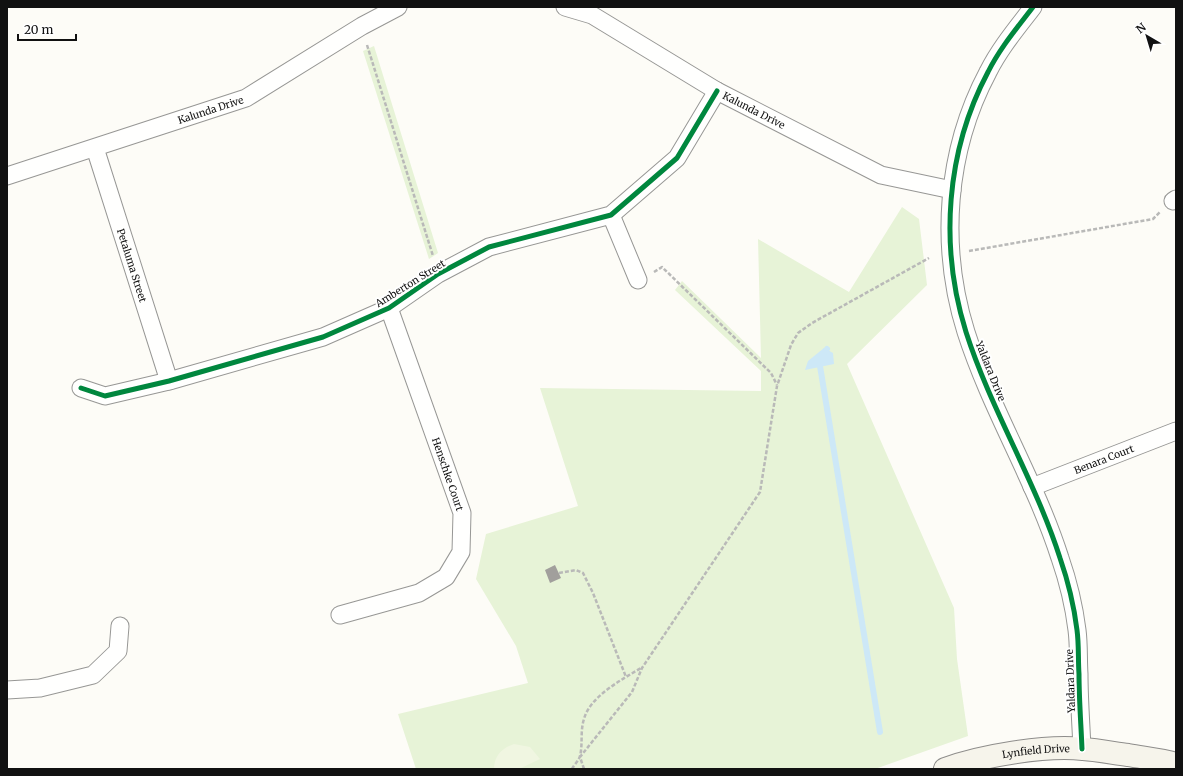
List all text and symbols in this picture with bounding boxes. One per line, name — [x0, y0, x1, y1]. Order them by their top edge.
scale bar — [18, 16, 76, 42]
north arrow — [1127, 16, 1167, 56]
text: N — [1133, 20, 1149, 36]
text: 20 m — [24, 22, 53, 37]
street label: Kalunda Drive — [720, 89, 787, 132]
street label: Kalunda Drive — [176, 93, 245, 127]
street label: Petaluma Street — [114, 227, 150, 304]
street label: Amberton Street — [372, 257, 448, 311]
street label: Yaldara Drive — [972, 338, 1009, 403]
street label: Henschke Court — [429, 436, 466, 513]
street label: Benara Court — [1072, 442, 1136, 477]
street label: Yaldara Drive — [1063, 649, 1078, 714]
street label: Lynfield Drive — [1001, 742, 1070, 761]

